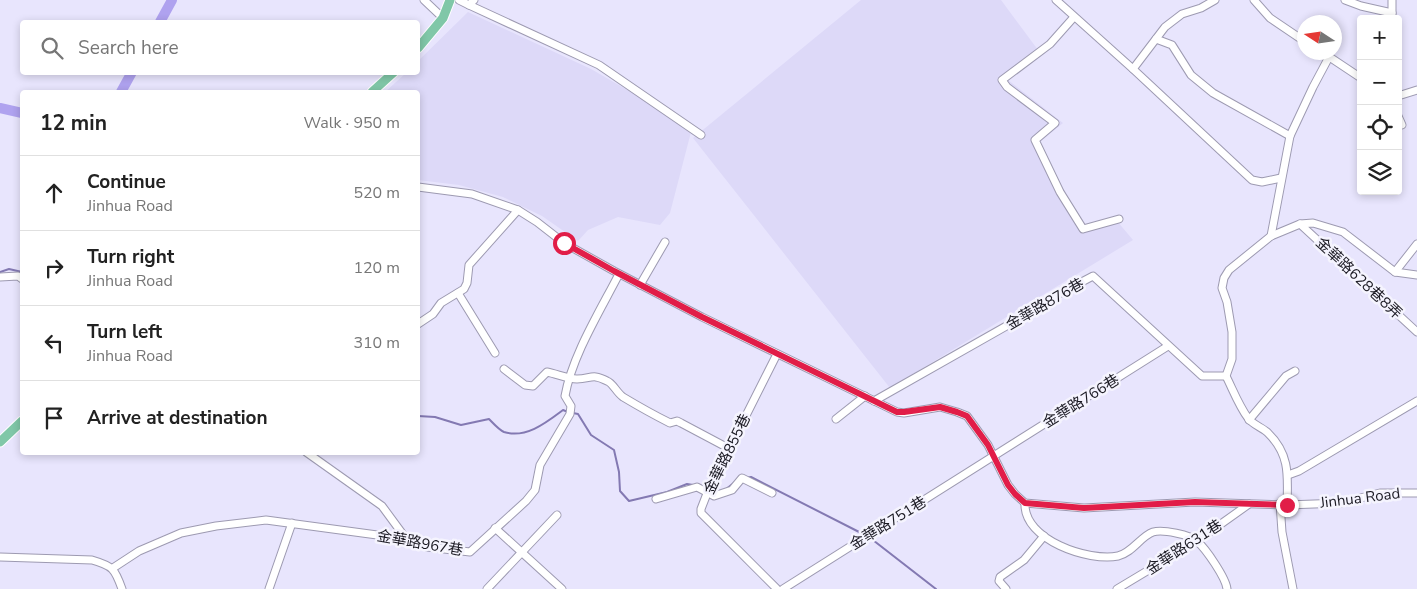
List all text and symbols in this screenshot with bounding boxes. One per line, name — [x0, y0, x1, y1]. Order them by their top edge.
north arrow — [1297, 15, 1342, 60]
map controls — [1357, 15, 1402, 195]
button: + — [1357, 15, 1402, 60]
search box — [20, 20, 420, 75]
icon: search — [38, 34, 66, 62]
text: Search here — [78, 35, 179, 61]
button: − — [1357, 60, 1402, 105]
button: locate — [1357, 105, 1402, 150]
text: 12 min — [40, 109, 107, 137]
text: Walk · 950 m — [304, 112, 400, 134]
button: layers — [1357, 150, 1402, 195]
text: Continue — [87, 169, 166, 195]
icon: ahead — [40, 179, 68, 207]
text: 520 m — [353, 182, 400, 204]
text: Jinhua Road — [87, 195, 173, 217]
route start — [553, 232, 576, 255]
street label: 金華路628巷8弄 — [1312, 233, 1406, 323]
text: Turn right — [87, 244, 174, 270]
icon: right — [40, 254, 68, 282]
text: 120 m — [353, 257, 400, 279]
text: Jinhua Road — [87, 270, 173, 292]
street label: 金華路876巷 — [1002, 274, 1088, 334]
text: Turn left — [87, 319, 162, 345]
icon: left — [40, 329, 68, 357]
text: 310 m — [353, 332, 400, 354]
text: Jinhua Road — [87, 345, 173, 367]
street label: 金華路766巷 — [1039, 369, 1123, 433]
icon: arrive — [40, 404, 68, 432]
text: Arrive at destination — [87, 405, 268, 431]
street label: 金華路855巷 — [699, 411, 755, 497]
street label: Jinhua Road — [1318, 483, 1401, 513]
street label: 金華路751巷 — [846, 491, 930, 555]
route end — [1276, 494, 1299, 517]
street label: 金華路631巷 — [1142, 515, 1226, 579]
street label: 金華路967巷 — [375, 526, 465, 560]

